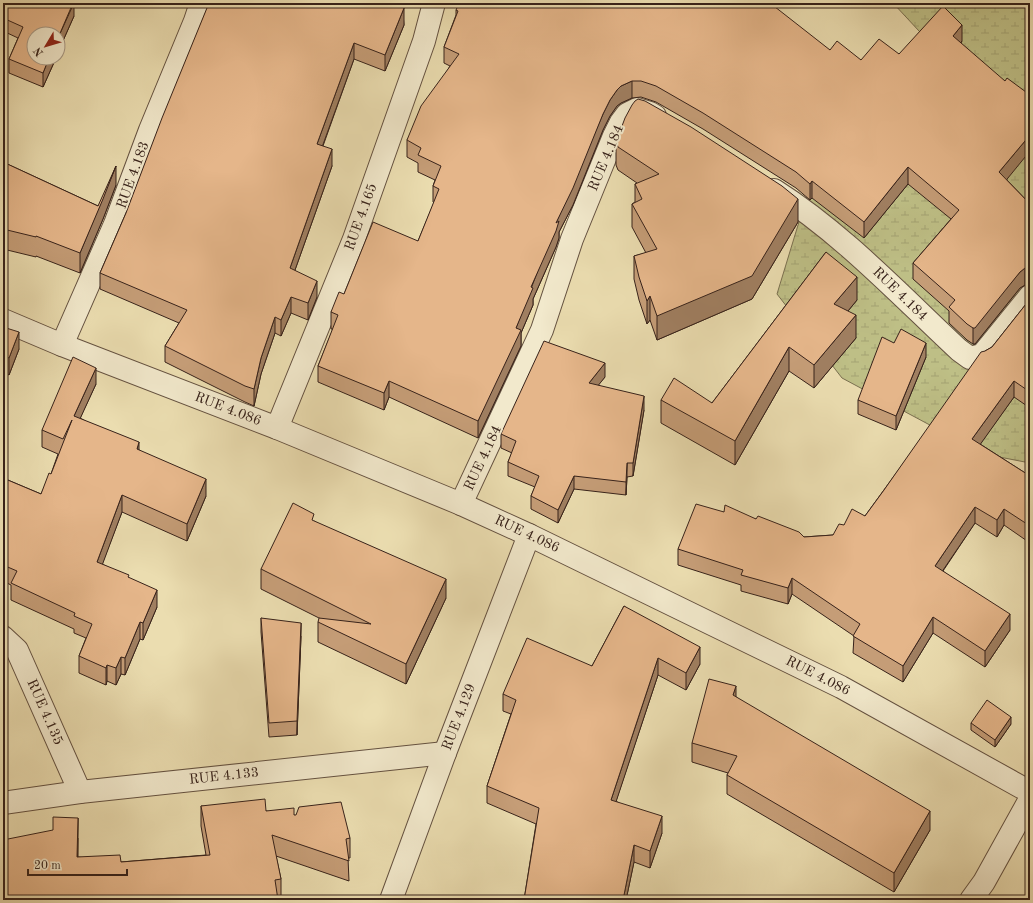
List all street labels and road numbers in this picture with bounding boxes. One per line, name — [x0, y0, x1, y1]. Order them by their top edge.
street label: RUE 4.184 — [586, 123, 626, 193]
street label: RUE 4.183 — [114, 140, 152, 210]
street label: RUE 4.165 — [342, 182, 380, 252]
street label: RUE 4.184 — [870, 265, 930, 323]
street label: RUE 4.086 — [193, 390, 263, 428]
street label: RUE 4.184 — [462, 423, 504, 493]
street label: RUE 4.086 — [492, 513, 562, 555]
street label: RUE 4.086 — [783, 654, 853, 698]
street label: RUE 4.135 — [24, 677, 66, 747]
street label: RUE 4.129 — [440, 682, 478, 752]
street label: RUE 4.133 — [188, 765, 260, 787]

